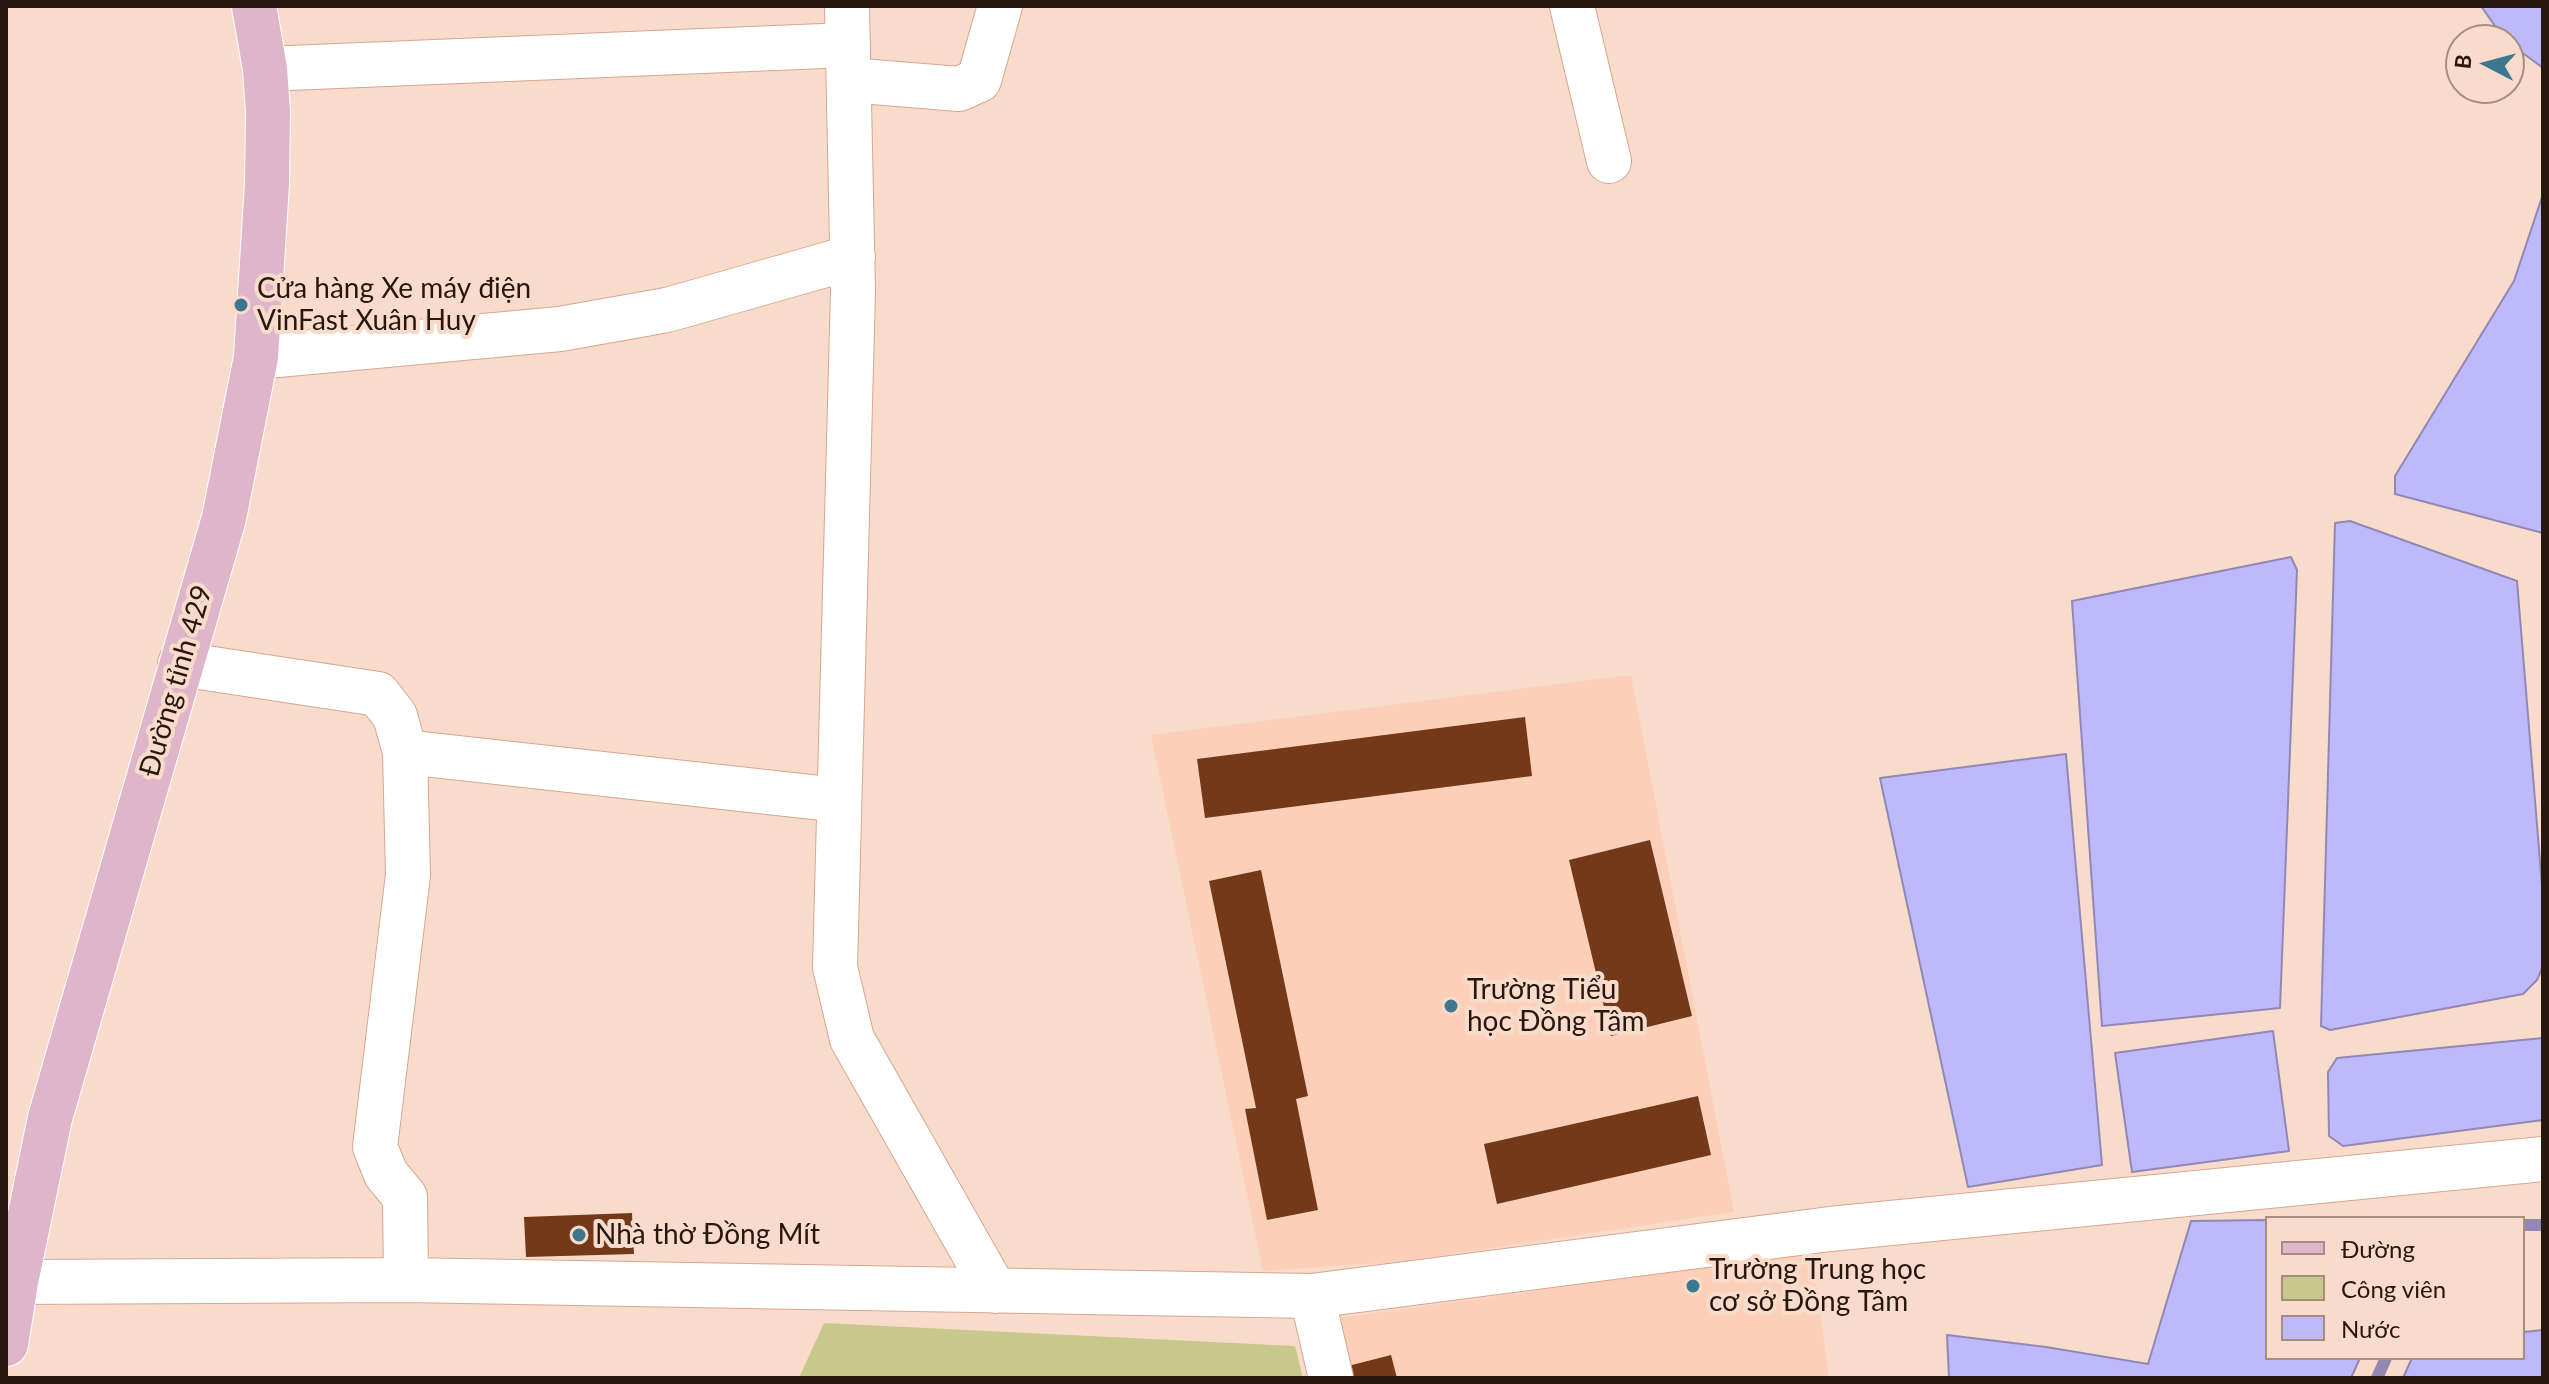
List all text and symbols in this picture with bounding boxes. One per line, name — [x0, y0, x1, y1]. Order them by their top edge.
north arrow — [2445, 24, 2525, 104]
text: B — [2448, 53, 2477, 70]
place label: Cửa hàng Xe máy điện VinFast Xuân Huy — [257, 272, 531, 338]
marker: Cửa hàng Xe máy điện VinFast Xuân Huy — [232, 296, 250, 314]
street label: Đường tỉnh 429 — [133, 582, 219, 780]
place label: Trường Tiểu học Đồng Tâm — [1467, 973, 1644, 1039]
marker: Trường Tiểu học Đồng Tâm — [1442, 997, 1460, 1015]
legend — [2265, 1216, 2525, 1360]
place label: Nhà thờ Đồng Mít — [595, 1218, 820, 1252]
marker: Nhà thờ Đồng Mít — [570, 1226, 588, 1244]
text: Đường — [2341, 1234, 2415, 1263]
place label: Trường Trung học cơ sở Đồng Tâm — [1709, 1253, 1926, 1319]
text: Công viên — [2341, 1274, 2446, 1303]
marker: Trường Trung học cơ sở Đồng Tâm — [1684, 1277, 1702, 1295]
text: Nước — [2341, 1314, 2400, 1343]

